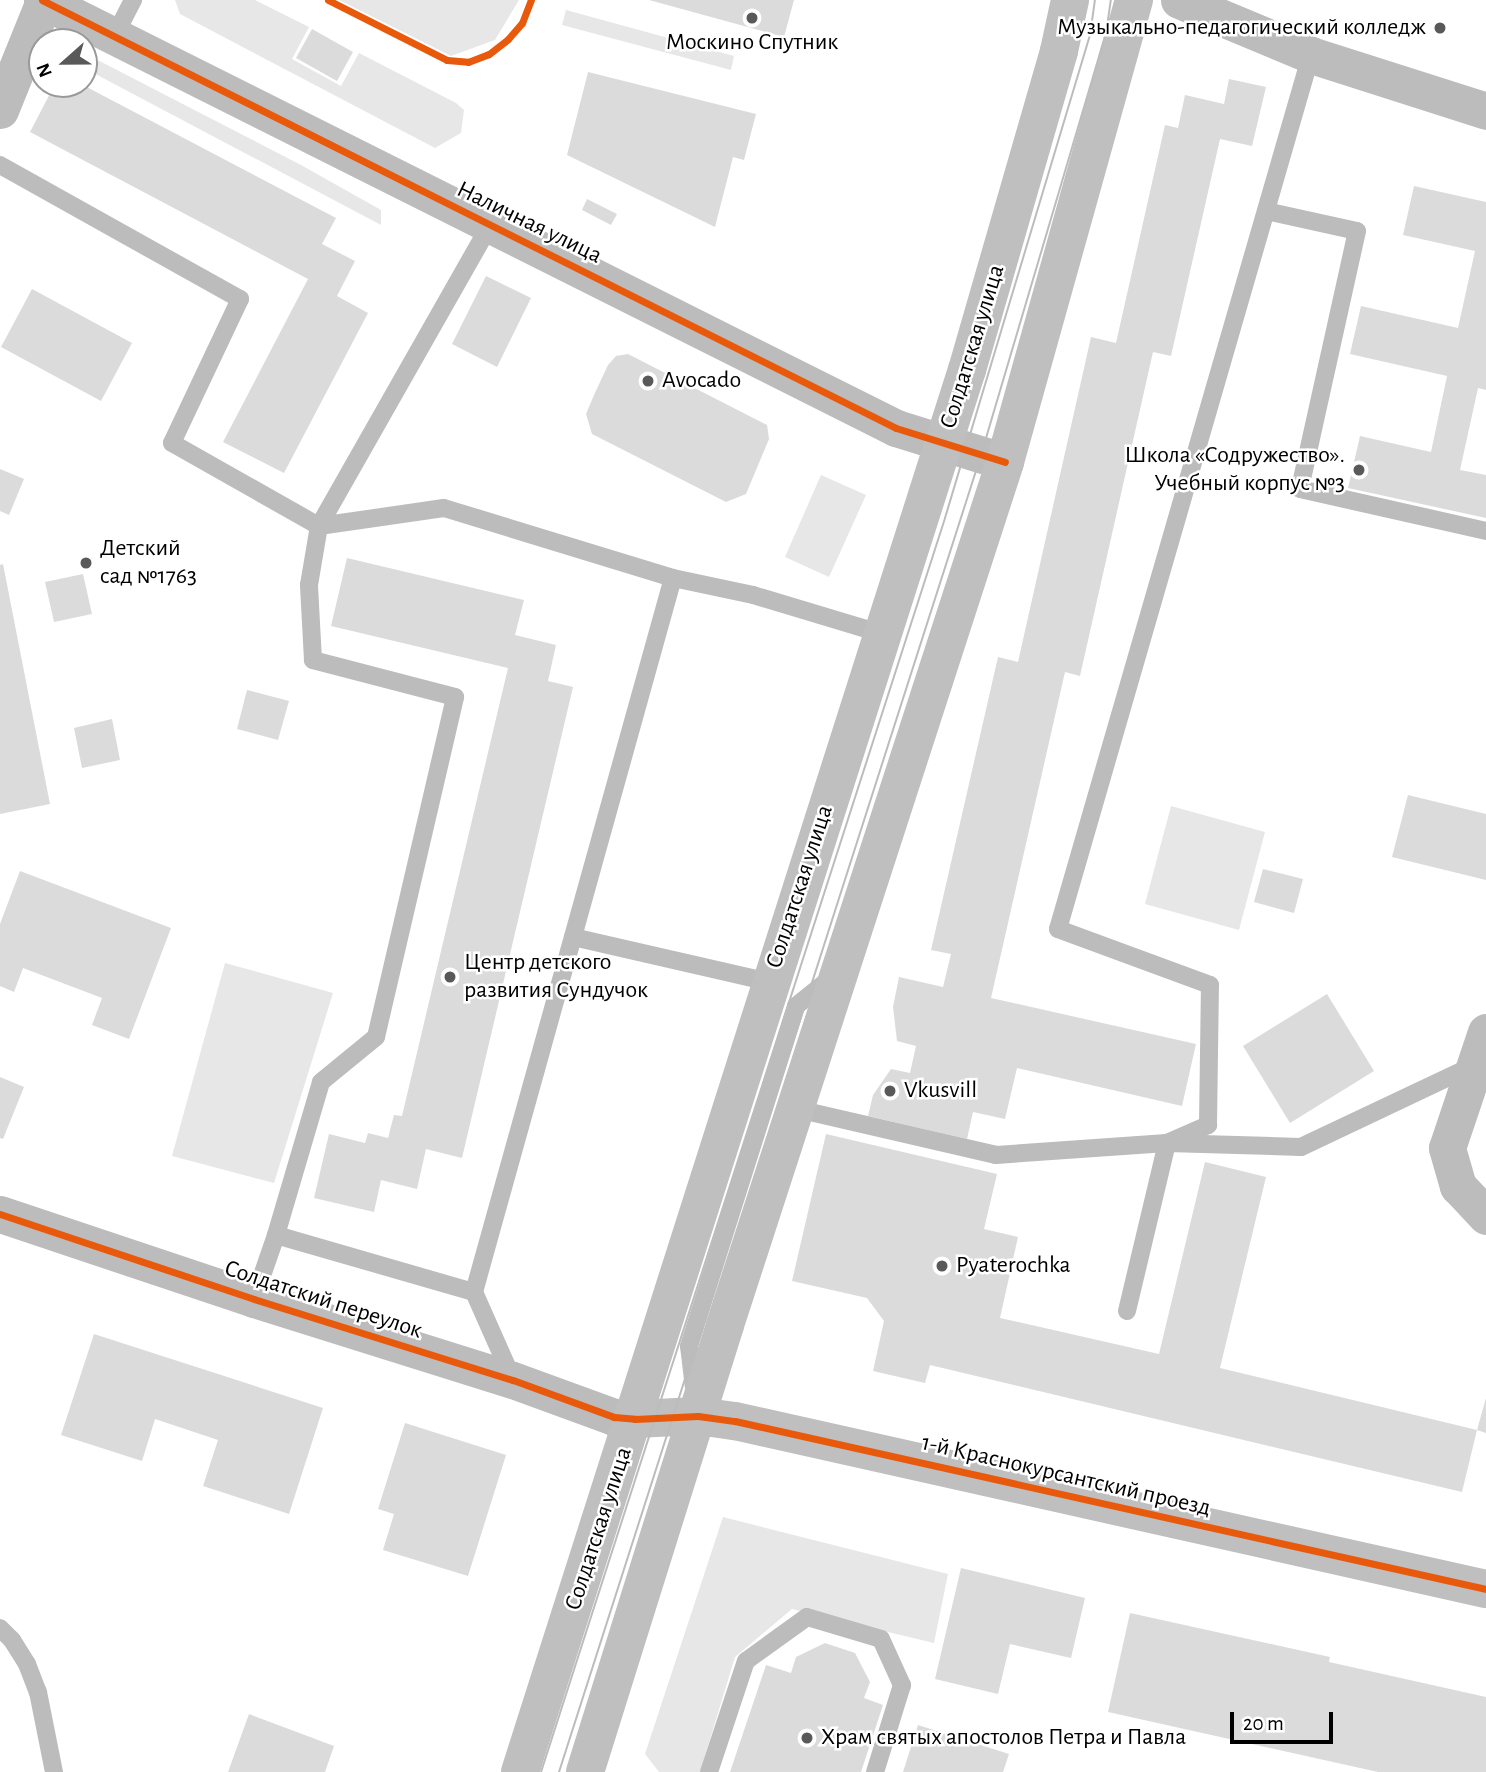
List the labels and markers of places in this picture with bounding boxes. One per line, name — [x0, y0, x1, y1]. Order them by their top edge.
marker: Москино Спутник — [744, 10, 760, 26]
place label: Музыкально-педагогический колледж — [1057, 14, 1426, 42]
marker: Музыкально-педагогический колледж — [1432, 20, 1448, 36]
place label: Москино Спутник — [666, 29, 838, 57]
place label: Avocado — [662, 367, 741, 395]
marker: Avocado — [640, 373, 656, 389]
place label: Школа «Содружество». Учебный корпус №3 — [1124, 442, 1345, 498]
marker: Школа «Содружество». Учебный корпус №3 — [1351, 462, 1367, 478]
place label: Детский сад №1763 — [100, 535, 197, 591]
marker: Детский сад №1763 — [78, 555, 94, 571]
place label: Центр детского развития Сундучок — [464, 949, 648, 1005]
marker: Центр детского развития Сундучок — [442, 969, 458, 985]
place label: Vkusvill — [904, 1077, 977, 1105]
marker: Vkusvill — [882, 1083, 898, 1099]
place label: Pyaterochka — [956, 1252, 1071, 1280]
marker: Pyaterochka — [934, 1258, 950, 1274]
place label: Храм святых апостолов Петра и Павла — [821, 1724, 1186, 1752]
marker: Храм святых апостолов Петра и Павла — [799, 1730, 815, 1746]

